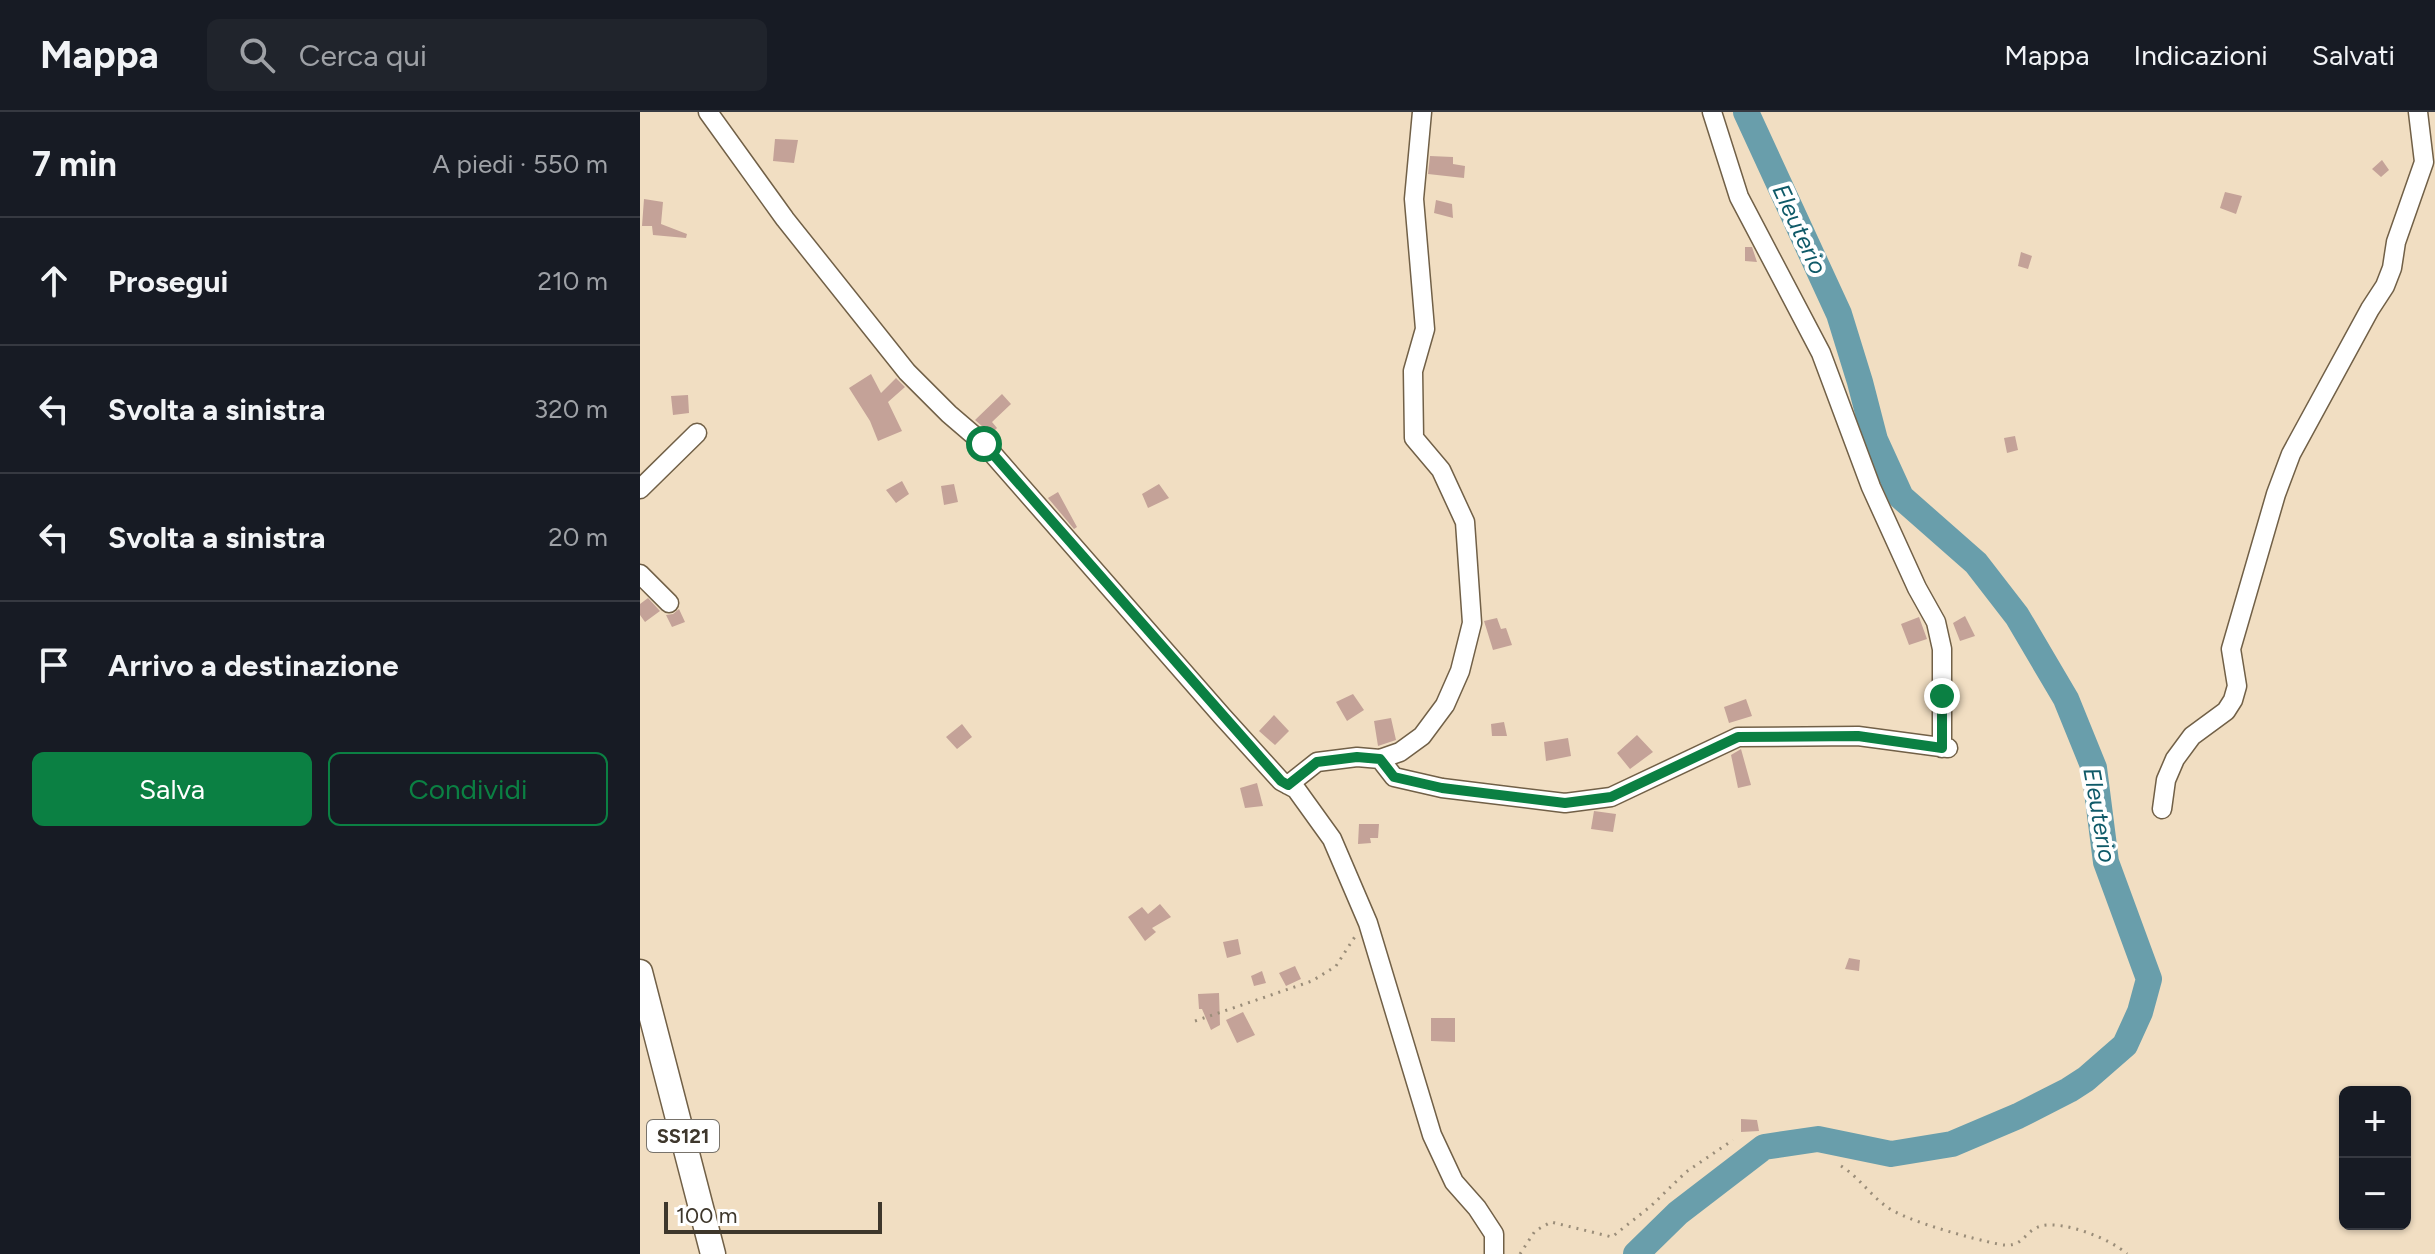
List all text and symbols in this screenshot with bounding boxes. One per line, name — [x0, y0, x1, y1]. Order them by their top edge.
search box — [207, 19, 767, 91]
text: Mappa — [40, 32, 159, 78]
icon: search — [235, 33, 279, 77]
text: Cerca qui — [299, 37, 427, 74]
text: Mappa — [2004, 38, 2090, 72]
text: Indicazioni — [2134, 38, 2268, 72]
text: Salvati — [2312, 38, 2395, 72]
text: 7 min — [32, 144, 117, 185]
text: A piedi · 550 m — [433, 148, 608, 180]
water label: Eleuterio — [1767, 179, 1833, 279]
icon: ahead — [32, 259, 76, 303]
text: Prosegui — [108, 263, 228, 300]
text: 210 m — [538, 265, 608, 297]
icon: left — [32, 387, 76, 431]
text: Svolta a sinistra — [108, 391, 325, 428]
text: 320 m — [534, 393, 608, 425]
route start — [966, 426, 1002, 462]
icon: left — [32, 515, 76, 559]
text: Svolta a sinistra — [108, 519, 325, 556]
text: 20 m — [548, 521, 608, 553]
icon: arrive — [32, 643, 76, 687]
text: Arrivo a destinazione — [108, 647, 399, 684]
route end — [1924, 678, 1960, 714]
button: Salva — [32, 752, 312, 826]
button: Condividi — [328, 752, 608, 826]
water label: Eleuterio — [2077, 765, 2123, 865]
map controls — [2339, 1086, 2411, 1230]
button: + — [2339, 1086, 2411, 1158]
road number: SS121 — [647, 1120, 719, 1152]
button: − — [2339, 1158, 2411, 1230]
scale bar — [664, 1198, 882, 1234]
text: 100 m — [676, 1202, 737, 1229]

